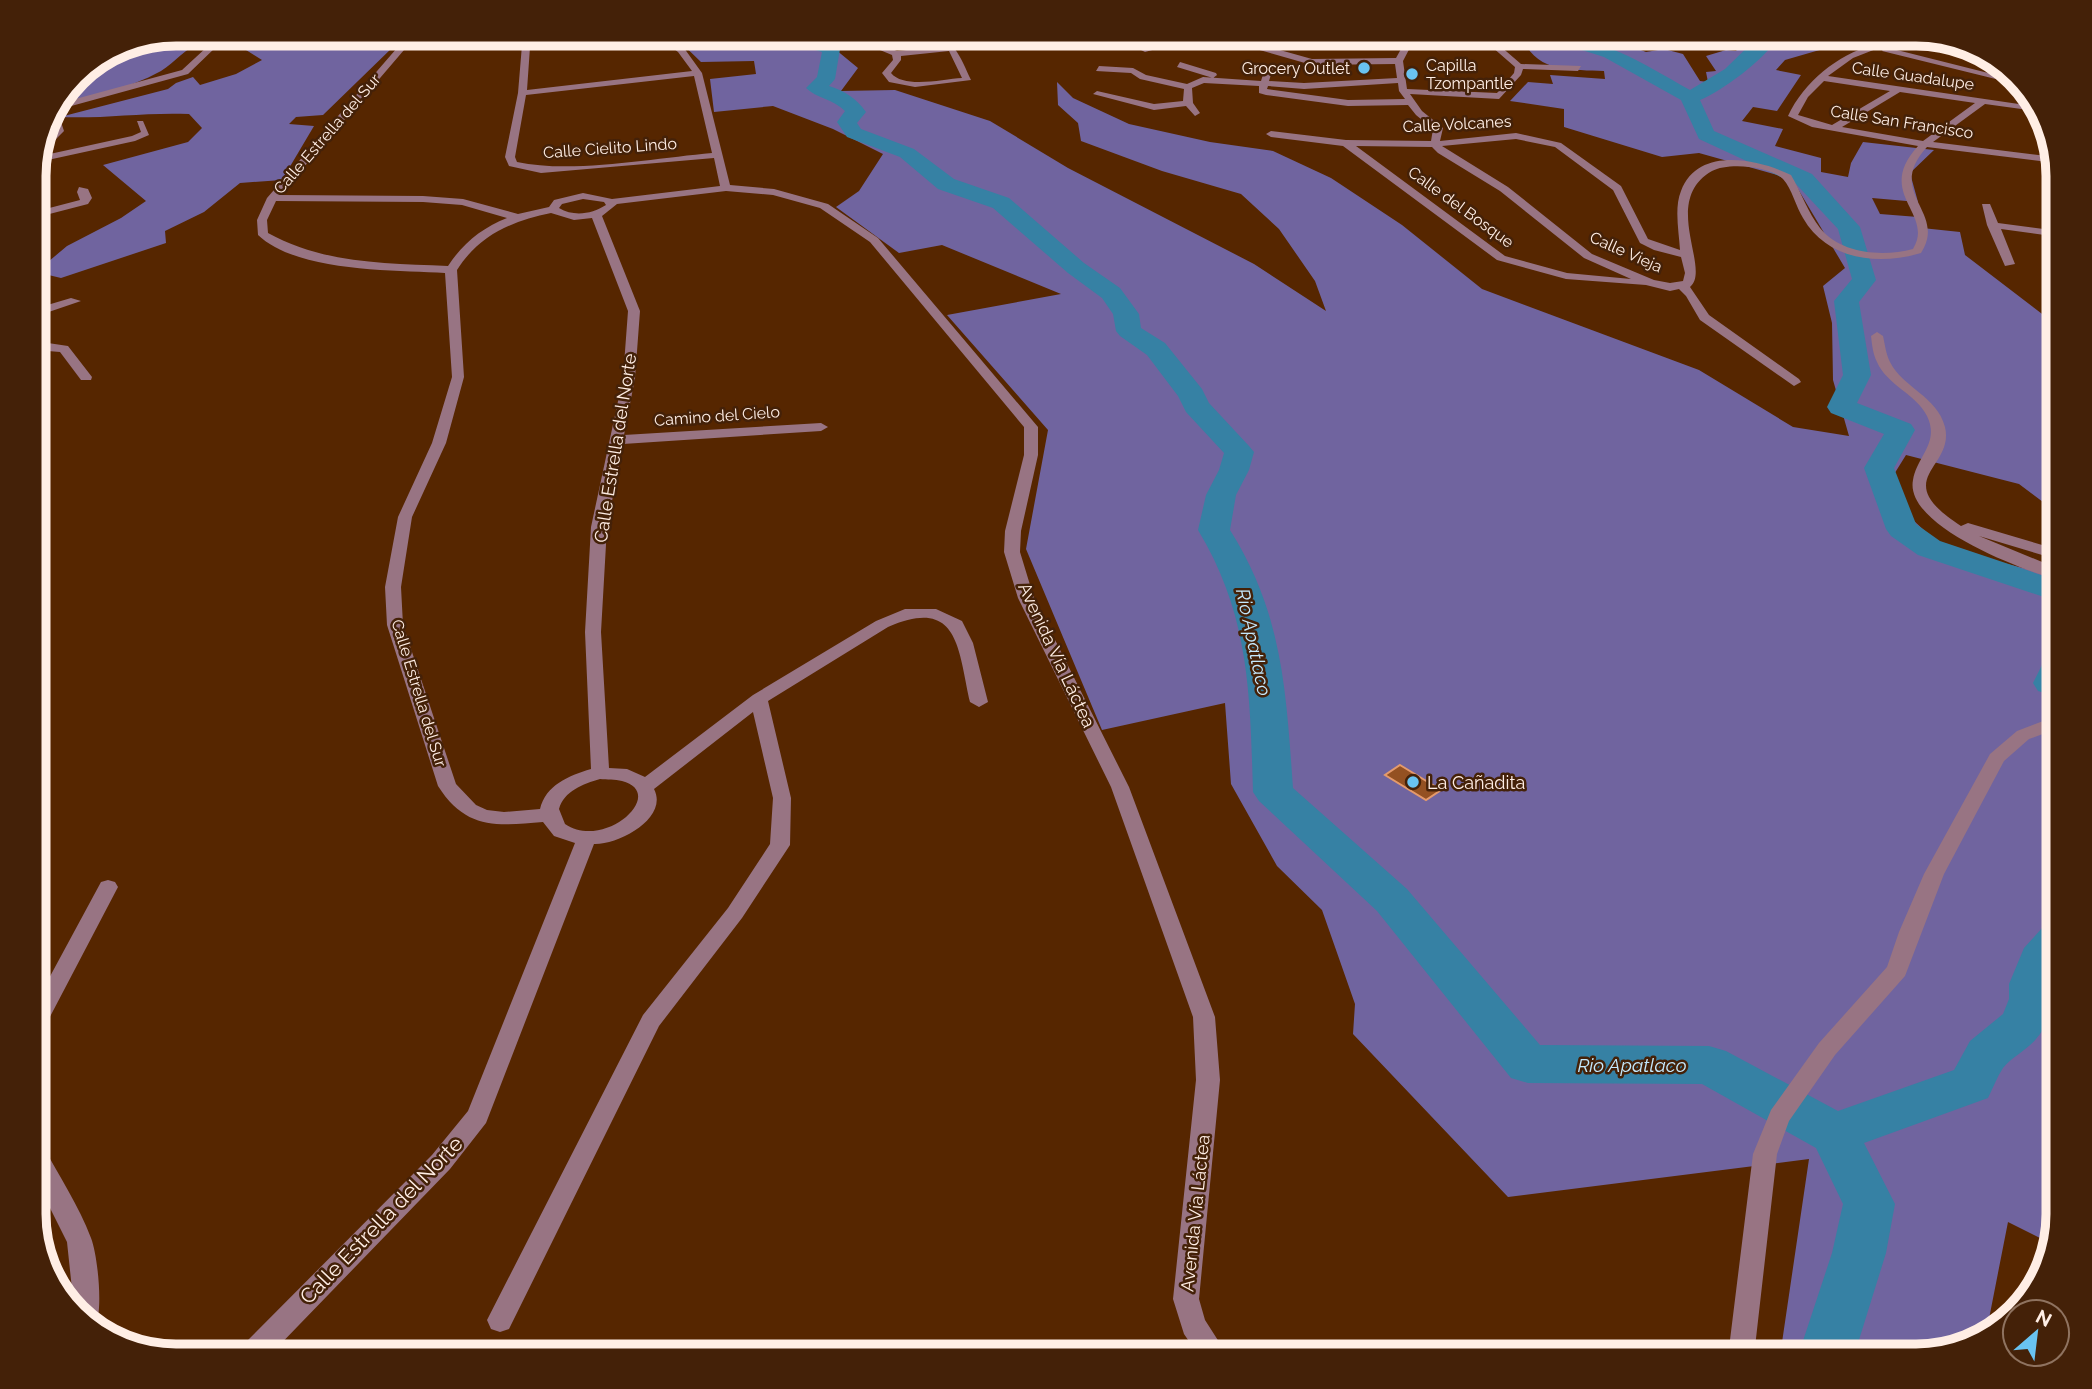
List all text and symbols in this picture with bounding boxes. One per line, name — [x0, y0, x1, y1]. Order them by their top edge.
place label: Capilla Tzompantle — [1426, 56, 1513, 93]
street label: Calle Guadalupe — [1851, 58, 1975, 94]
place label: Grocery Outlet — [1242, 59, 1351, 78]
marker: Grocery Outlet — [1356, 60, 1372, 76]
marker: Capilla Tzompantle — [1404, 66, 1420, 82]
street label: Calle Estrella del Sur — [270, 70, 385, 198]
street label: Calle San Francisco — [1829, 101, 1975, 143]
street label: Calle Volcanes — [1402, 112, 1512, 136]
street label: Calle Cielito Lindo — [542, 134, 678, 162]
street label: Calle del Bosque — [1405, 162, 1517, 252]
street label: Calle Vieja — [1587, 228, 1665, 276]
street label: Calle Estrella del Norte — [590, 351, 640, 544]
street label: Camino del Cielo — [654, 402, 780, 430]
street label: Avenida Vía Láctea — [1014, 579, 1100, 731]
water label: Rio Apatlaco — [1232, 586, 1276, 698]
street label: Calle Estrella del Sur — [388, 617, 451, 769]
place label: La Cañadita — [1427, 772, 1525, 793]
marker: La Cañadita — [1405, 774, 1421, 790]
water label: Rio Apatlaco — [1577, 1054, 1687, 1076]
street label: Calle Estrella del Norte — [294, 1131, 468, 1309]
street label: Avenida Vía Láctea — [1176, 1133, 1214, 1293]
north arrow — [2001, 1298, 2071, 1368]
text: N — [2032, 1305, 2056, 1331]

